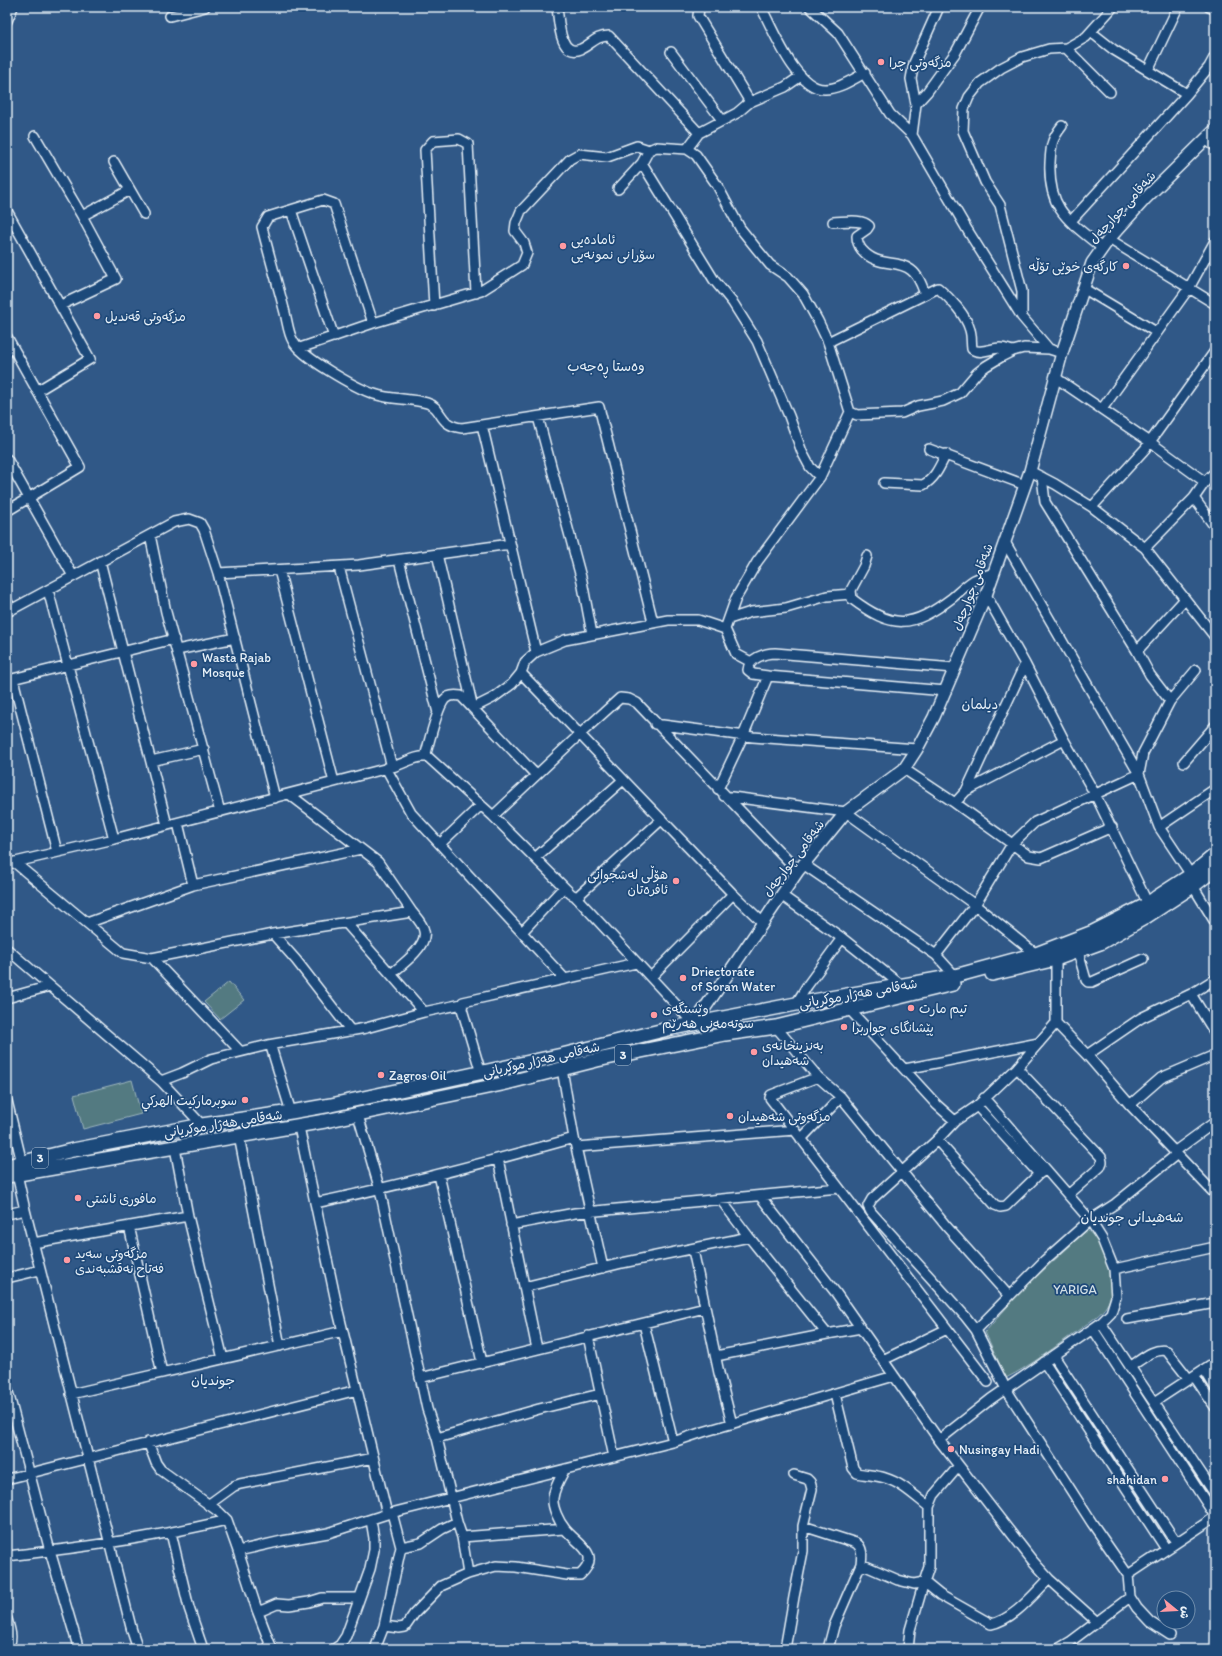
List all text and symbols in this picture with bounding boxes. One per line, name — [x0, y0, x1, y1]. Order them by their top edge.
place label: مزگەوتى چرا — [889, 55, 952, 72]
marker: مزگەوتى چرا — [876, 57, 886, 67]
street label: شەقامی چوارچەل — [1086, 168, 1160, 248]
place label: ئامادەیی سۆرانی نمونەیی — [571, 232, 655, 264]
marker: ئامادەیی سۆرانی نمونەیی — [558, 241, 568, 251]
place label: کارگەی خوێی تۆڵە — [1029, 257, 1118, 276]
marker: کارگەی خوێی تۆڵە — [1121, 261, 1131, 271]
place label: مزگەوتی قەندیل — [105, 309, 186, 326]
marker: مزگەوتی قەندیل — [92, 311, 102, 321]
district label: وەستا ڕەجەب — [567, 358, 645, 379]
street label: شەقامی چوارچەل — [949, 541, 998, 634]
place label: Wasta Rajab Mosque — [202, 650, 271, 680]
marker: Wasta Rajab Mosque — [189, 659, 199, 669]
district label: دیلمان — [962, 696, 998, 713]
street label: شەقامی چوارچەل — [760, 817, 829, 901]
place label: هۆڵی لەشجوانی ئافرەتان — [587, 865, 668, 897]
marker: هۆڵی لەشجوانی ئافرەتان — [671, 876, 681, 886]
place label: Driectorate of Soran Water — [691, 964, 775, 994]
marker: Driectorate of Soran Water — [678, 973, 688, 983]
street label: شەقامی ھەژار موکریانی — [798, 976, 919, 1013]
place label: وێستگەی سوتەمەنی هەرێم — [662, 1001, 754, 1034]
place label: تيم مارت — [919, 1001, 967, 1019]
marker: تيم مارت — [906, 1003, 916, 1013]
marker: وێستگەی سوتەمەنی هەرێم — [649, 1010, 659, 1020]
place label: پێشانگای چواربرا — [852, 1020, 934, 1036]
marker: پێشانگای چواربرا — [839, 1022, 849, 1032]
place label: بەنزینخانەی شەهیدان — [762, 1038, 824, 1069]
street label: شەقامی ھەژار موکریانی — [481, 1039, 602, 1082]
road number: 3 — [615, 1045, 631, 1065]
marker: بەنزینخانەی شەهیدان — [749, 1047, 759, 1057]
place label: Zagros Oil — [389, 1068, 447, 1083]
marker: Zagros Oil — [376, 1070, 386, 1080]
place label: سوبرماركيت الهركي — [141, 1093, 237, 1112]
marker: سوبرماركيت الهركي — [240, 1095, 250, 1105]
street label: شەقامی ھەژار موکریانی — [163, 1107, 284, 1142]
place label: مزگەوتی شەهیدان — [738, 1109, 831, 1126]
marker: مزگەوتی شەهیدان — [725, 1111, 735, 1121]
road number: 3 — [32, 1148, 48, 1168]
place label: مافوری ئاشتی — [86, 1191, 157, 1208]
marker: مافوری ئاشتی — [73, 1193, 83, 1203]
district label: شەھیدانی جوندیان — [1081, 1209, 1183, 1226]
place label: مزگەوتی سەید فەتاح نەقشبەندی — [75, 1246, 164, 1278]
marker: مزگەوتی سەید فەتاح نەقشبەندی — [62, 1255, 72, 1265]
park label: YARIGA — [1053, 1282, 1098, 1297]
district label: جوندیان — [191, 1372, 235, 1389]
place label: Nusingay Hadi — [959, 1442, 1040, 1457]
marker: Nusingay Hadi — [946, 1444, 956, 1454]
place label: shahidan — [1107, 1472, 1157, 1487]
marker: shahidan — [1160, 1474, 1170, 1484]
north arrow — [1156, 1590, 1196, 1630]
text: ش — [1177, 1605, 1193, 1621]

